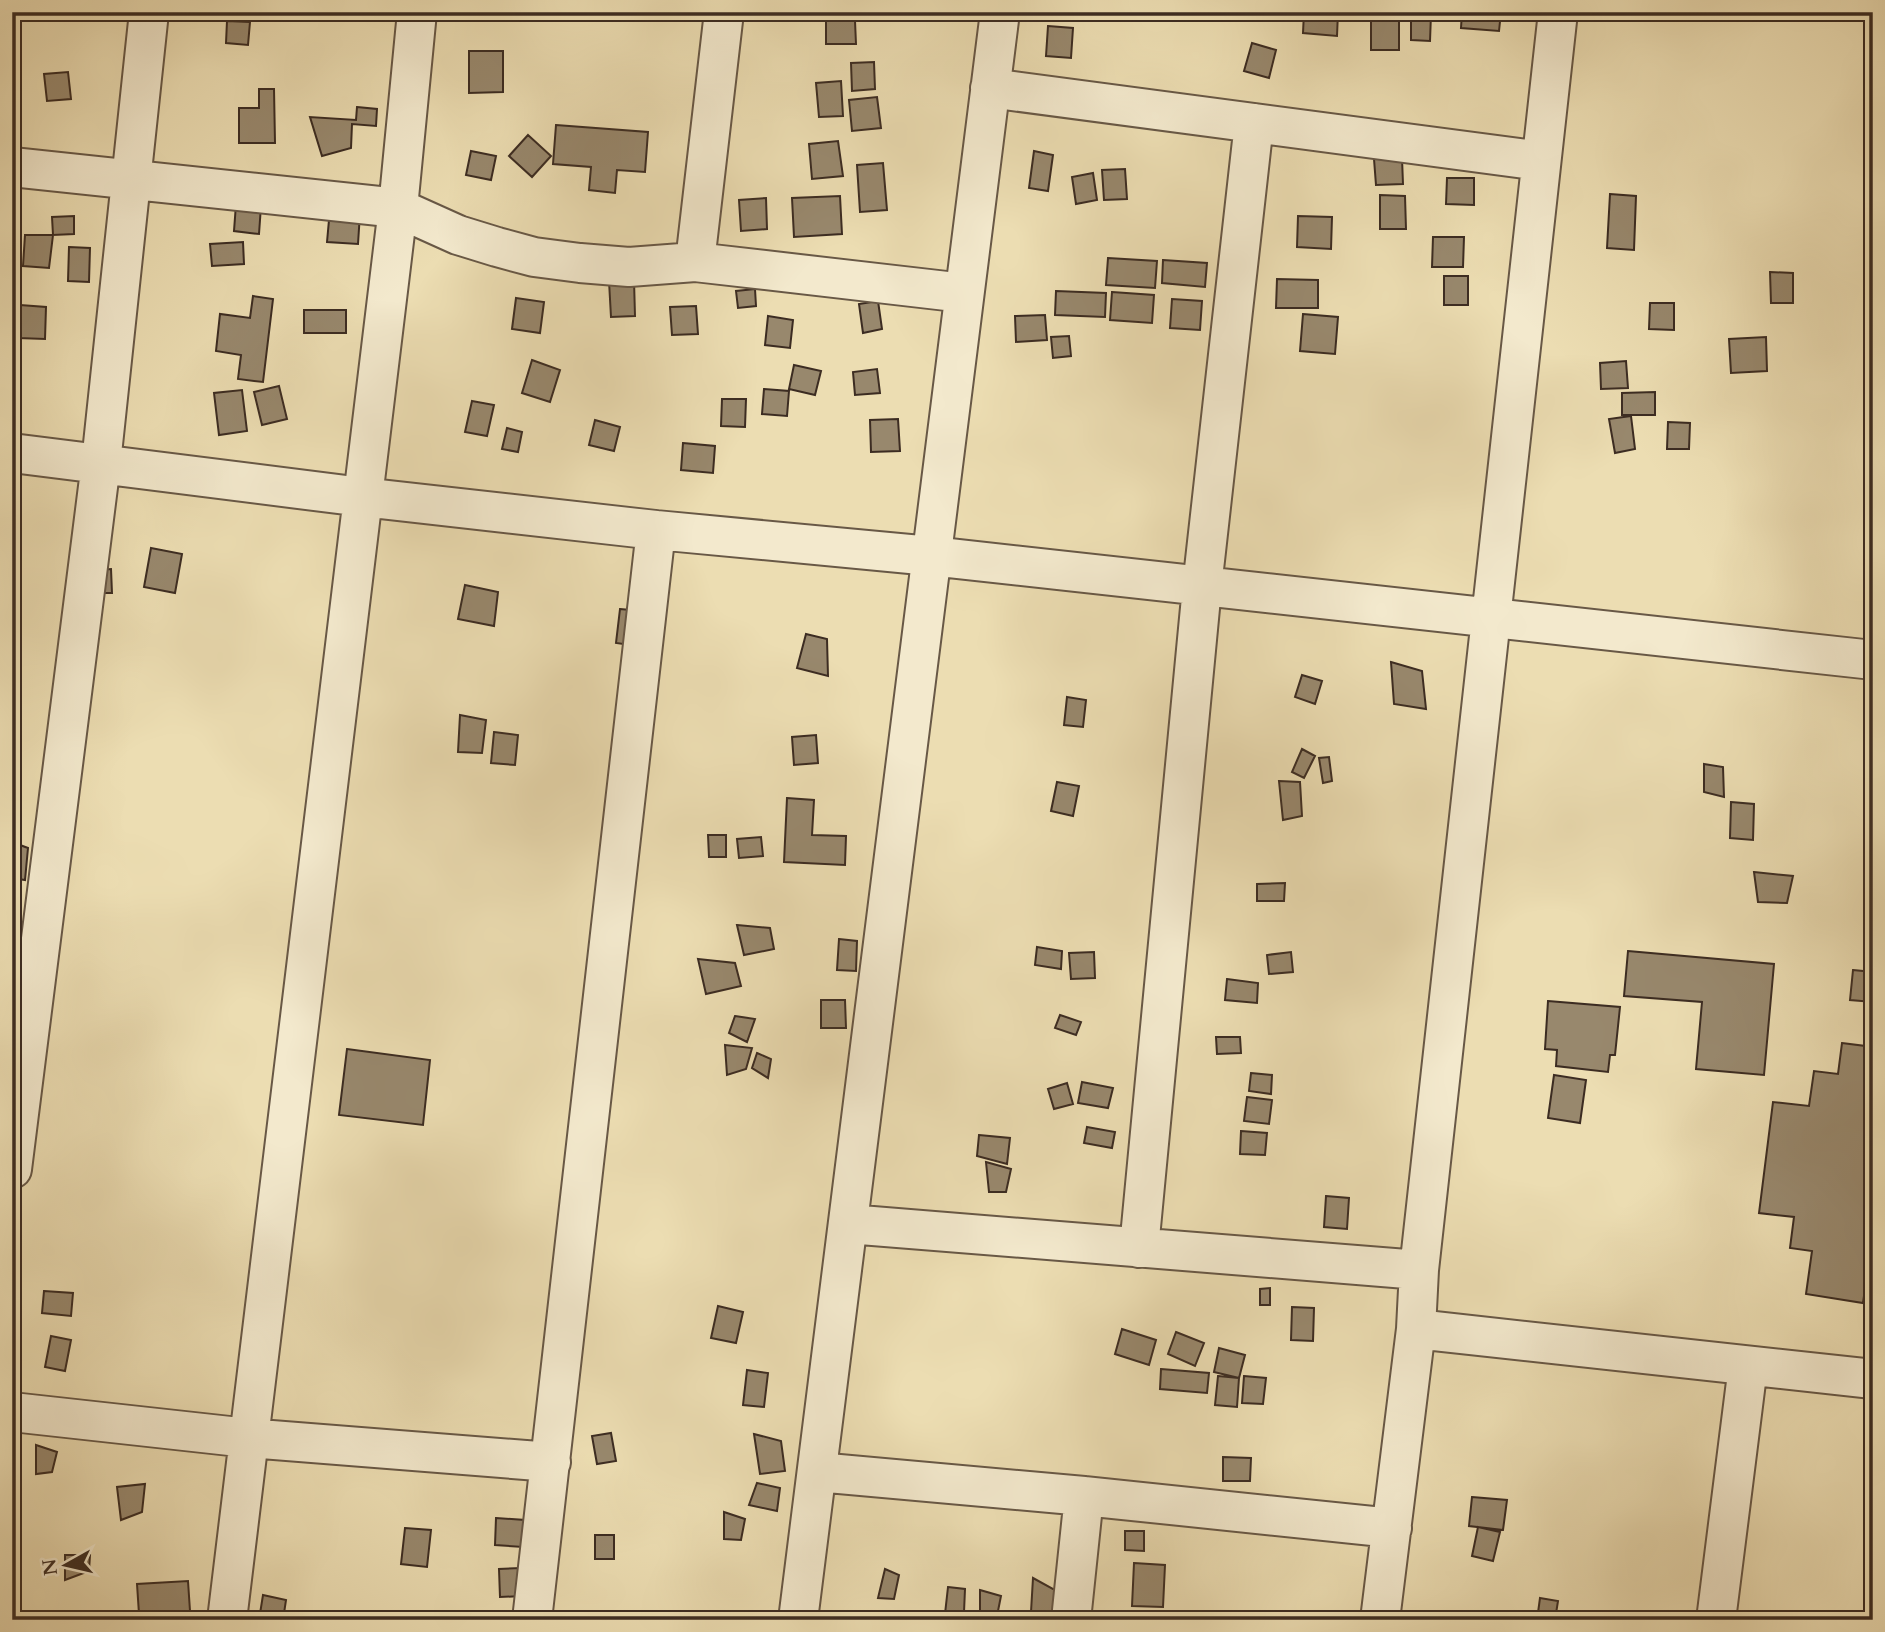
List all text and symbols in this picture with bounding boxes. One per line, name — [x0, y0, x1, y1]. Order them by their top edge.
north arrow — [32, 1530, 102, 1600]
text: N — [36, 1557, 64, 1577]

